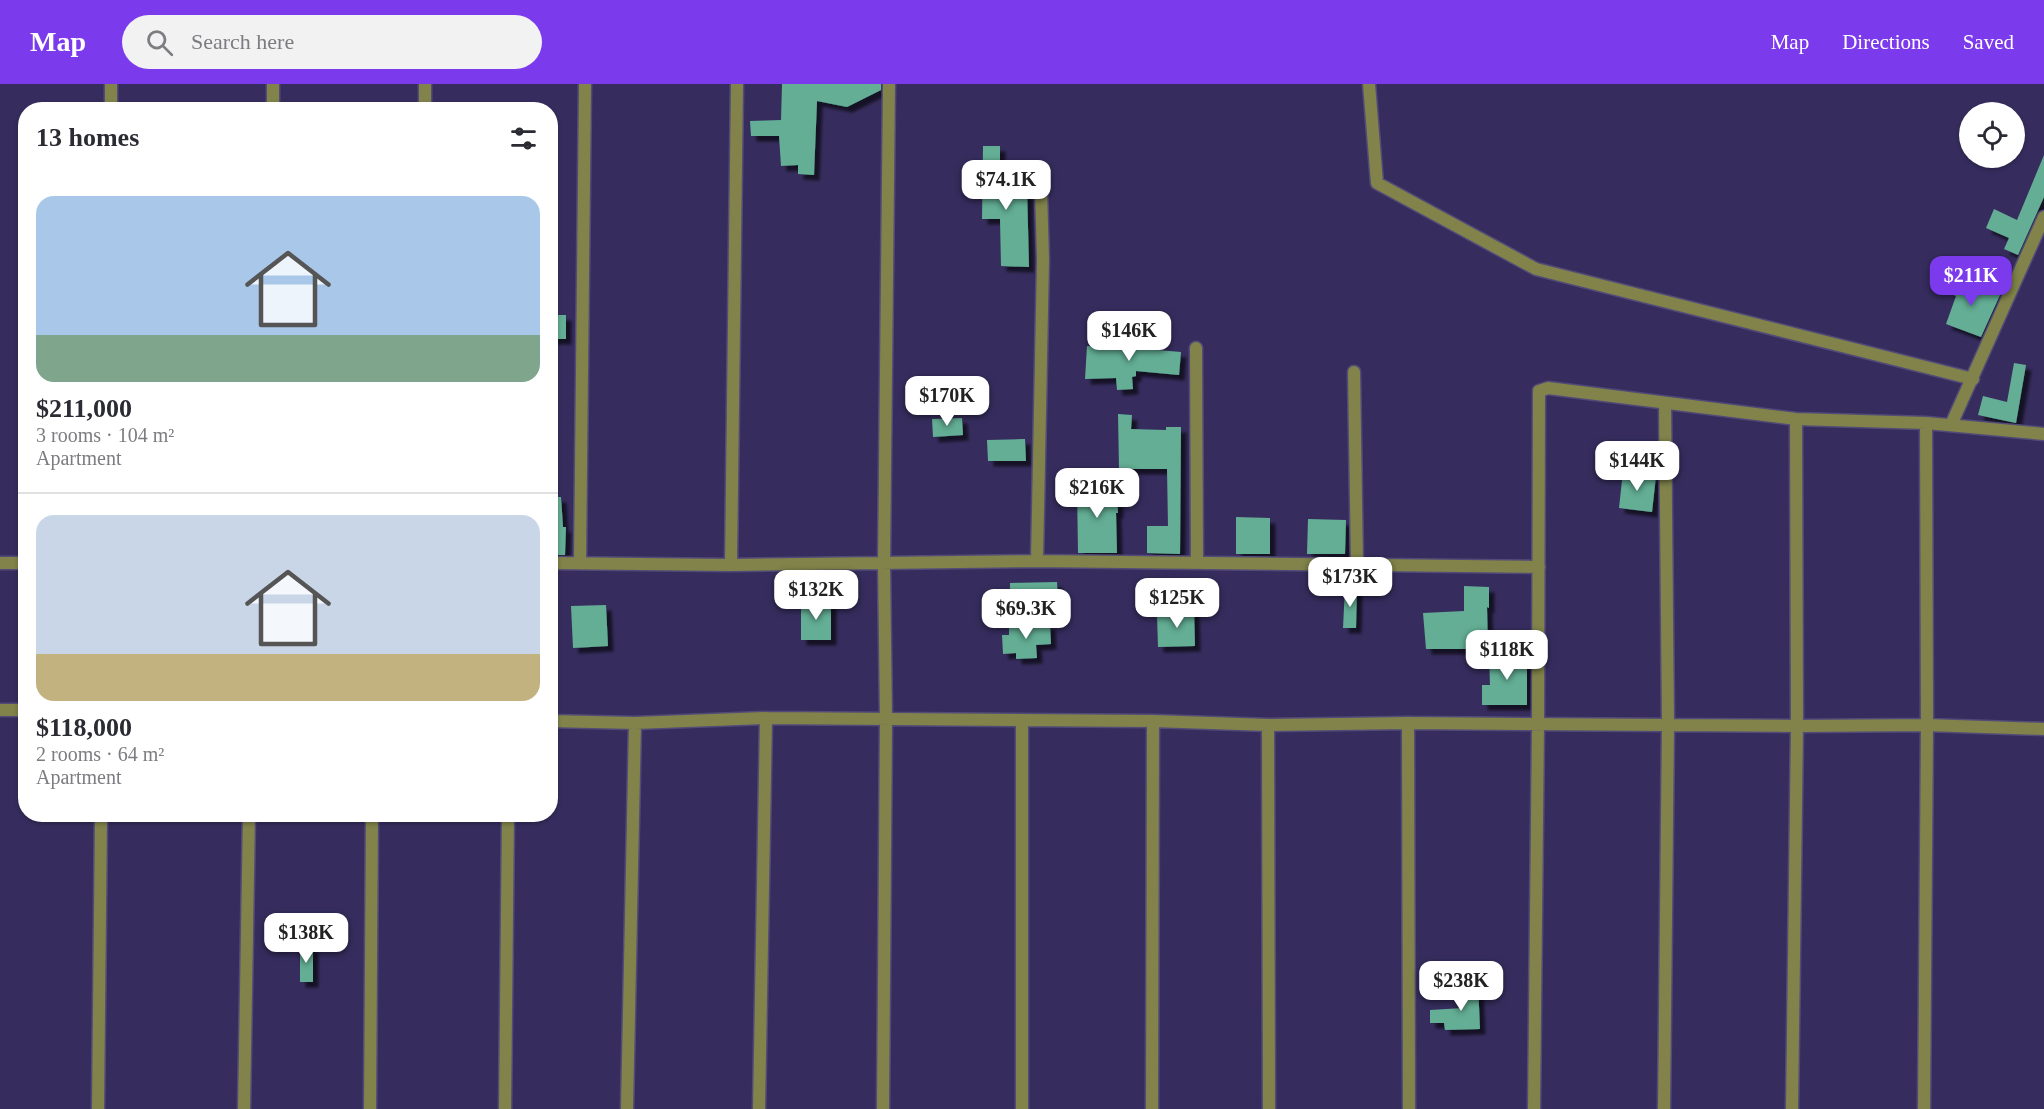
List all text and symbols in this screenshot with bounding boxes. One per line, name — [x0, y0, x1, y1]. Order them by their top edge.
search box — [122, 15, 542, 69]
text: Map — [30, 26, 86, 57]
icon: search — [143, 26, 176, 59]
text: Search here — [191, 29, 294, 54]
text: Map — [1771, 30, 1809, 54]
text: Directions — [1842, 30, 1930, 54]
text: Saved — [1963, 30, 2014, 54]
map controls — [1959, 102, 2025, 168]
button: locate — [1959, 102, 2025, 168]
icon: filters — [507, 122, 540, 155]
text: 13 homes — [36, 123, 139, 152]
pin: $74.1K — [957, 160, 1055, 211]
text: $74.1K — [976, 168, 1036, 190]
icon: home — [234, 235, 342, 343]
pin: $211K — [1929, 256, 2013, 307]
text: $211K — [1944, 264, 1998, 286]
pin: $146K — [1087, 311, 1171, 362]
text: $146K — [1101, 319, 1157, 341]
pin: $170K — [905, 376, 989, 427]
text: $170K — [919, 384, 975, 406]
text: $211,000 — [36, 394, 132, 423]
text: 3 rooms · 104 m² — [36, 424, 174, 446]
pin: $144K — [1595, 441, 1679, 492]
text: Apartment — [36, 447, 122, 469]
text: $144K — [1609, 449, 1665, 471]
pin: $216K — [1055, 468, 1139, 519]
text: $216K — [1069, 476, 1125, 498]
icon: home — [234, 554, 342, 662]
pin: $173K — [1308, 557, 1392, 608]
text: $173K — [1322, 565, 1378, 587]
pin: $132K — [774, 570, 858, 621]
text: $132K — [788, 578, 844, 600]
pin: $125K — [1135, 578, 1219, 629]
text: $125K — [1149, 586, 1205, 608]
pin: $69.3K — [977, 589, 1075, 640]
text: $69.3K — [996, 597, 1056, 619]
pin: $118K — [1465, 630, 1549, 681]
text: $118K — [1480, 638, 1534, 660]
text: $118,000 — [36, 713, 132, 742]
text: 2 rooms · 64 m² — [36, 743, 164, 765]
text: Apartment — [36, 766, 122, 788]
pin: $138K — [264, 913, 348, 964]
text: $138K — [278, 921, 334, 943]
pin: $238K — [1419, 961, 1503, 1012]
text: $238K — [1433, 969, 1489, 991]

